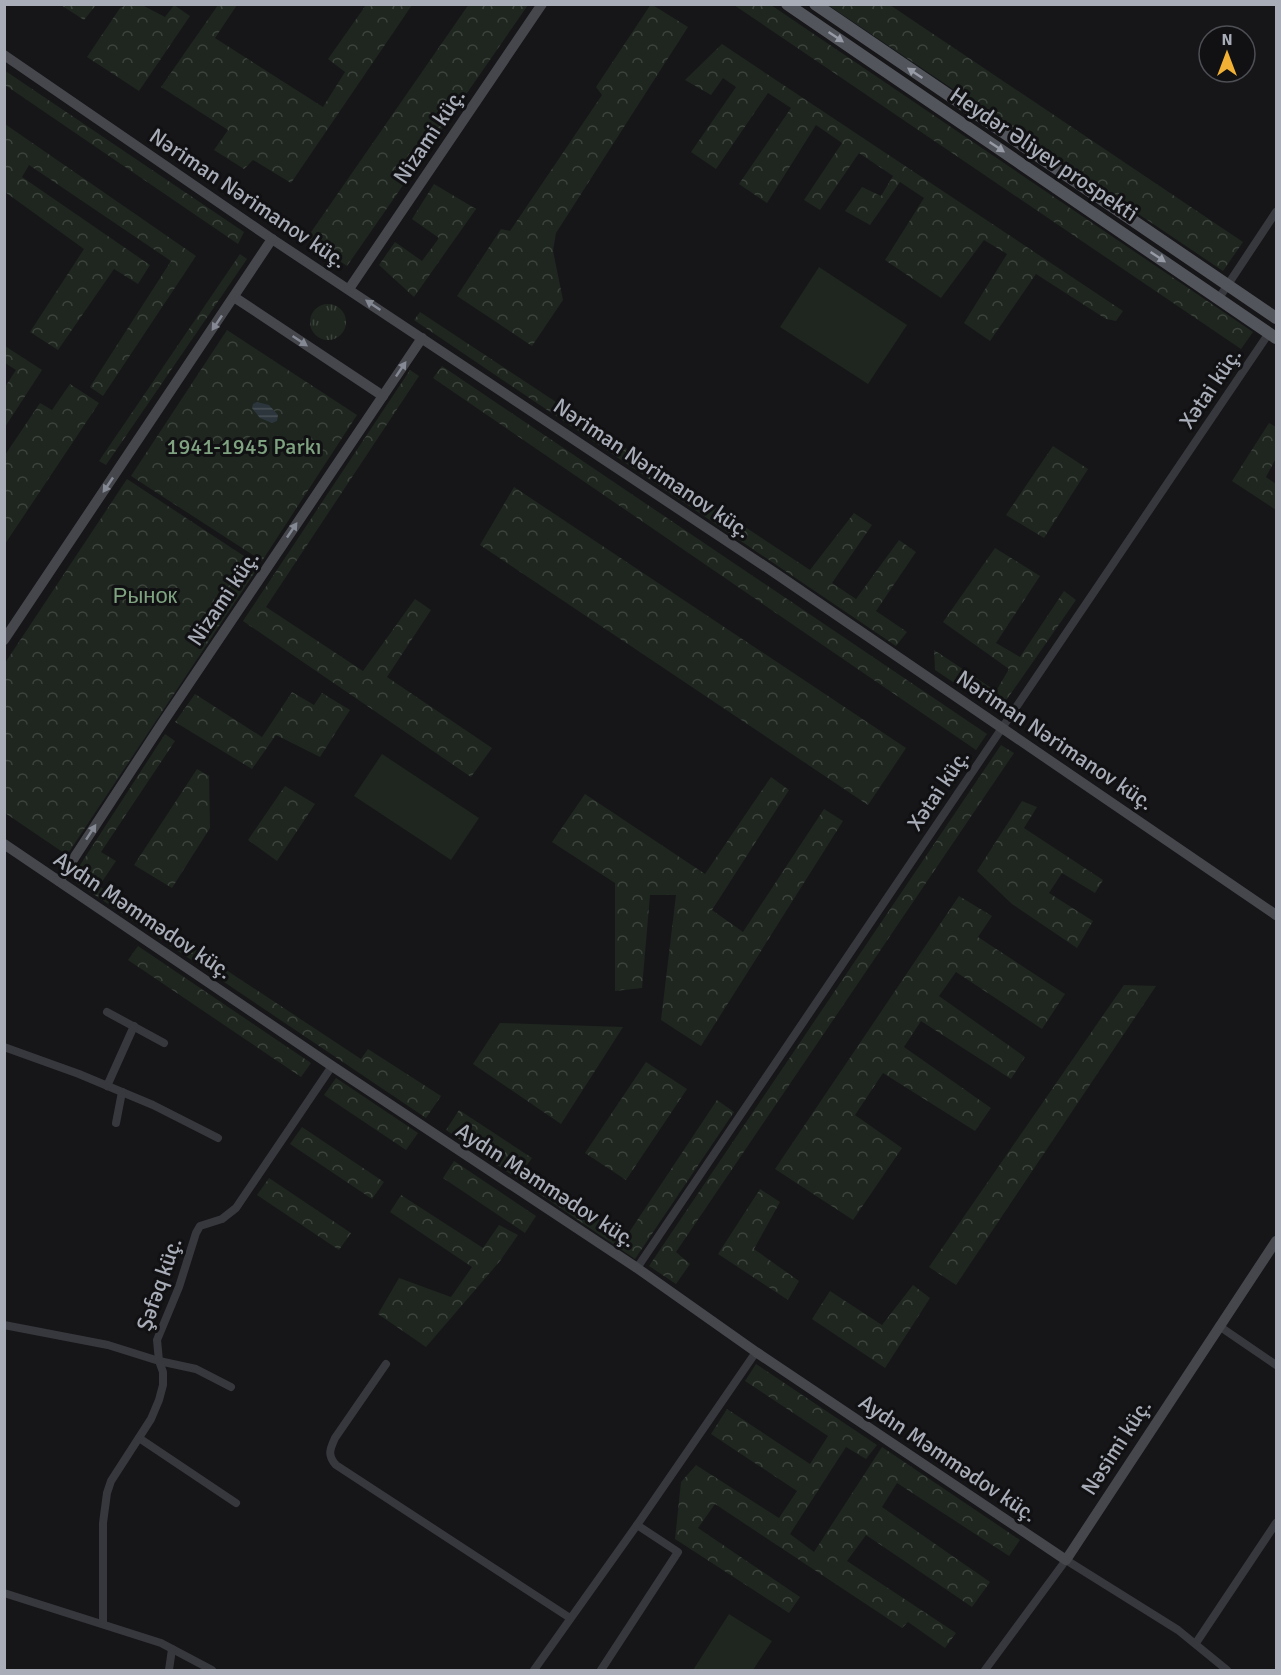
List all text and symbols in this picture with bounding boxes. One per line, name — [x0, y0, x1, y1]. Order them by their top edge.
north arrow — [1197, 24, 1257, 84]
text: N — [1221, 30, 1233, 50]
one-way arrow — [827, 31, 843, 43]
one-way arrow — [908, 67, 924, 79]
street label: Heydər Əliyev prospekti — [945, 81, 1143, 227]
street label: Nizami küç. — [387, 83, 471, 189]
street label: Nəriman Nərimanov küç. — [144, 122, 352, 274]
one-way arrow — [988, 141, 1004, 153]
one-way arrow — [1150, 251, 1166, 262]
one-way arrow — [365, 300, 382, 311]
one-way arrow — [211, 314, 223, 330]
one-way arrow — [292, 335, 308, 347]
street label: Xətai küç. — [1173, 342, 1247, 434]
one-way arrow — [395, 361, 406, 377]
street label: Nəriman Nərimanov küç. — [548, 392, 756, 544]
park label: 1941-1945 Parkı — [167, 433, 321, 460]
one-way arrow — [102, 476, 114, 492]
one-way arrow — [286, 523, 298, 539]
street label: Nizami küç. — [181, 545, 265, 651]
park label: Рынок — [113, 582, 178, 609]
street label: Nəriman Nərimanov küç. — [951, 664, 1159, 816]
street label: Xətai küç. — [901, 744, 975, 836]
one-way arrow — [85, 824, 96, 841]
street label: Aydın Məmmədov küç. — [49, 845, 237, 985]
street label: Aydın Məmmədov küç. — [451, 1117, 641, 1253]
street label: Şəfəq küç. — [130, 1234, 188, 1334]
street label: Aydın Məmmədov küç. — [854, 1388, 1042, 1528]
street label: Nəsimi küç. — [1075, 1394, 1157, 1500]

